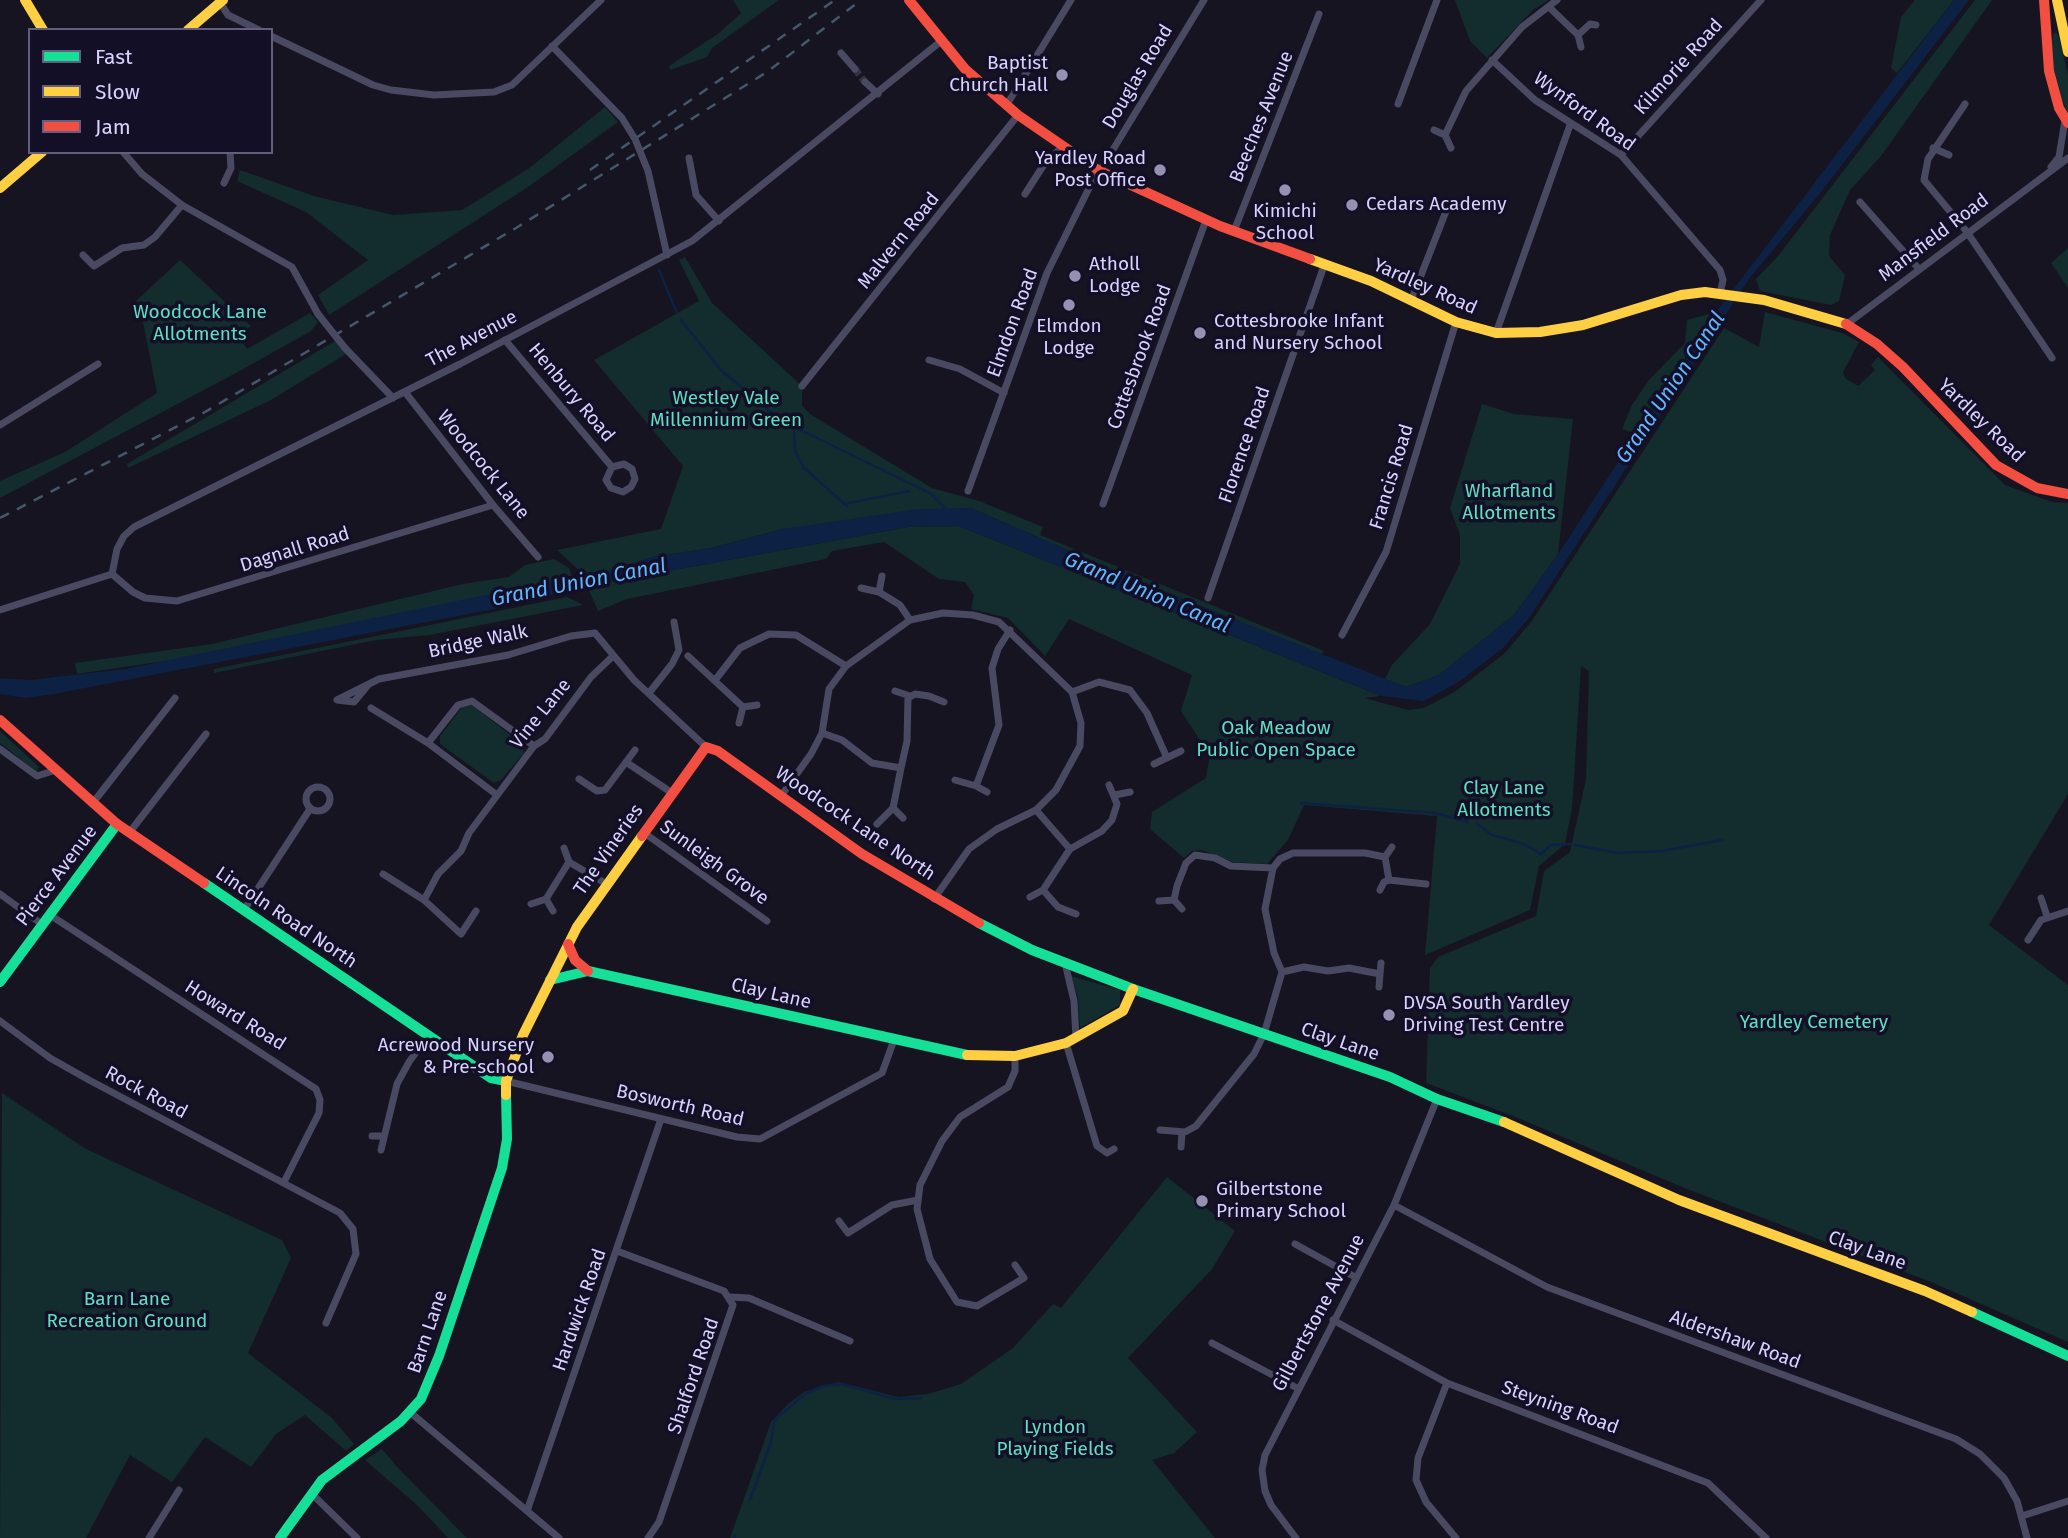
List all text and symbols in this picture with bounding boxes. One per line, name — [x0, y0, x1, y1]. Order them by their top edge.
street label: Kilmorie Road — [1630, 14, 1728, 120]
street label: Douglas Road — [1098, 21, 1178, 133]
legend — [28, 28, 273, 154]
text: Fast — [95, 44, 133, 70]
street label: Beeches Avenue — [1225, 48, 1299, 186]
place label: Baptist Church Hall — [949, 53, 1048, 97]
marker: Baptist Church Hall — [1054, 67, 1070, 83]
street label: Wynford Road — [1529, 67, 1639, 157]
text: Slow — [95, 79, 140, 105]
text: Jam — [95, 114, 131, 140]
place label: Yardley Road Post Office — [1035, 148, 1146, 192]
marker: Yardley Road Post Office — [1152, 162, 1168, 178]
marker: Kimichi School — [1277, 182, 1293, 198]
street label: Malvern Road — [853, 188, 945, 294]
street label: Mansfield Road — [1874, 189, 1994, 287]
place label: Cedars Academy — [1366, 194, 1507, 216]
marker: Cedars Academy — [1344, 197, 1360, 213]
place label: Kimichi School — [1253, 201, 1317, 245]
place label: Atholl Lodge — [1089, 254, 1140, 298]
street label: Yardley Road — [1369, 254, 1481, 320]
street label: Elmdon Road — [983, 265, 1043, 381]
marker: Atholl Lodge — [1067, 268, 1083, 284]
street label: Cottesbrook Road — [1103, 281, 1177, 433]
marker: Elmdon Lodge — [1061, 297, 1077, 313]
park label: Woodcock Lane Allotments — [133, 302, 267, 346]
street label: The Avenue — [423, 306, 521, 372]
water label: Grand Union Canal — [1611, 307, 1731, 469]
place label: Cottesbrooke Infant and Nursery School — [1214, 311, 1384, 355]
place label: Elmdon Lodge — [1036, 316, 1102, 360]
marker: Cottesbrooke Infant and Nursery School — [1192, 325, 1208, 341]
street label: Henbury Road — [523, 339, 619, 447]
street label: Yardley Road — [1933, 374, 2029, 468]
street label: Florence Road — [1214, 384, 1276, 506]
park label: Westley Vale Millennium Green — [650, 388, 802, 432]
street label: Woodcock Lane — [432, 406, 534, 524]
street label: Francis Road — [1365, 422, 1419, 532]
park label: Wharfland Allotments — [1462, 481, 1556, 525]
street label: Dagnall Road — [237, 523, 353, 577]
water label: Grand Union Canal — [1060, 547, 1234, 639]
water label: Grand Union Canal — [490, 554, 668, 612]
street label: Bridge Walk — [426, 620, 530, 664]
street label: Vine Lane — [506, 674, 576, 754]
park label: Oak Meadow Public Open Space — [1196, 718, 1356, 762]
street label: Woodcock Lane North — [771, 762, 939, 886]
park label: Clay Lane Allotments — [1457, 778, 1551, 822]
street label: The Vineries — [569, 800, 649, 900]
street label: Sunleigh Grove — [655, 816, 773, 910]
street label: Pierce Avenue — [12, 821, 102, 931]
street label: Lincoln Road North — [211, 862, 361, 974]
street label: Clay Lane — [729, 974, 813, 1014]
street label: Howard Road — [180, 976, 290, 1056]
place label: DVSA South Yardley Driving Test Centre — [1403, 993, 1570, 1037]
marker: DVSA South Yardley Driving Test Centre — [1381, 1007, 1397, 1023]
park label: Yardley Cemetery — [1740, 1012, 1888, 1034]
street label: Clay Lane — [1298, 1018, 1382, 1066]
place label: Acrewood Nursery & Pre-school — [378, 1035, 534, 1079]
marker: Acrewood Nursery & Pre-school — [540, 1049, 556, 1065]
street label: Rock Road — [101, 1062, 191, 1124]
street label: Bosworth Road — [614, 1080, 746, 1132]
place label: Gilbertstone Primary School — [1216, 1179, 1346, 1223]
marker: Gilbertstone Primary School — [1194, 1193, 1210, 1209]
street label: Clay Lane — [1825, 1226, 1909, 1276]
street label: Gilbertstone Avenue — [1268, 1230, 1370, 1396]
street label: Hardwick Road — [548, 1246, 612, 1374]
street label: Barn Lane — [403, 1287, 453, 1377]
park label: Barn Lane Recreation Ground — [47, 1289, 207, 1333]
street label: Aldershaw Road — [1666, 1306, 1804, 1374]
street label: Shalford Road — [663, 1315, 725, 1437]
street label: Steyning Road — [1498, 1376, 1622, 1440]
park label: Lyndon Playing Fields — [996, 1417, 1114, 1461]

